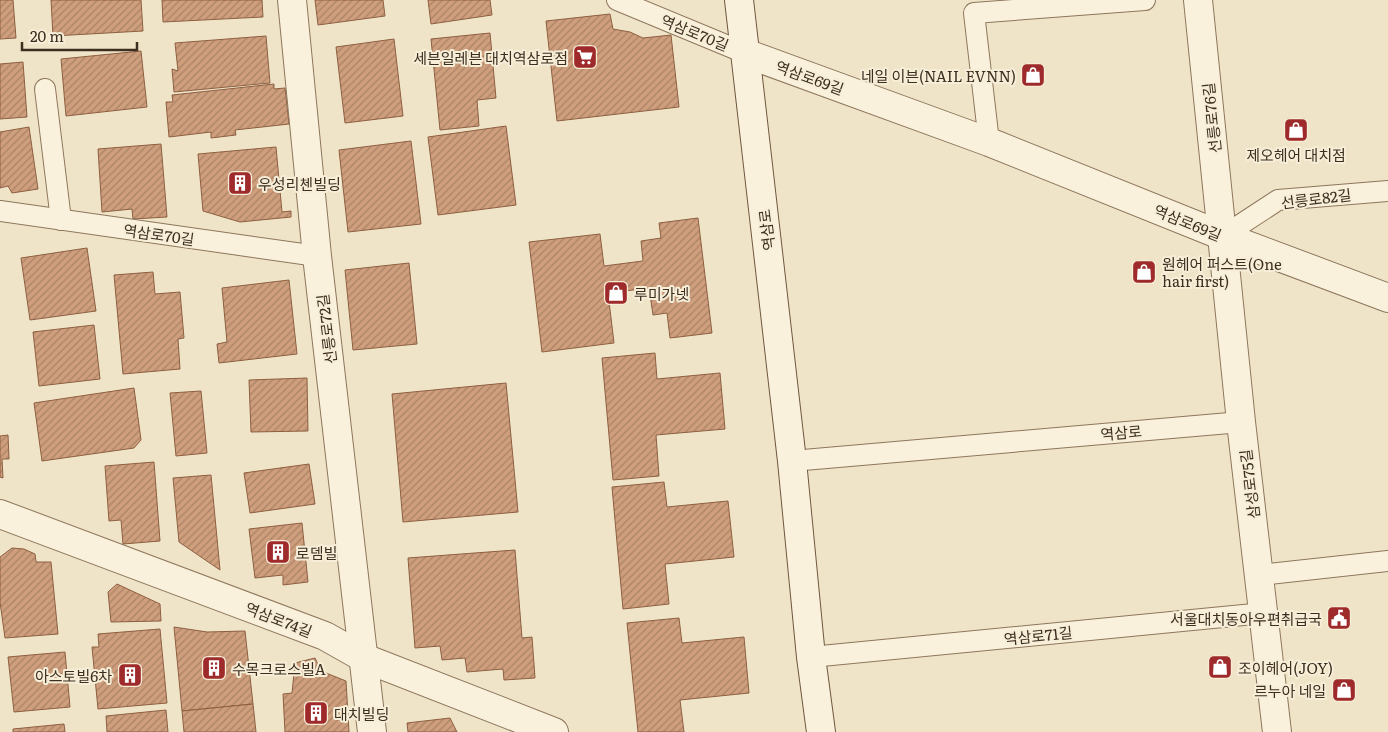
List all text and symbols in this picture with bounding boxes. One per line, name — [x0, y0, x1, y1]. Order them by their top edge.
street label: 역삼로70길 — [658, 8, 732, 56]
scale bar — [22, 20, 138, 52]
text: 20 m — [30, 24, 64, 47]
supermarket icon: 세븐일레븐 대치역삼로점 — [572, 44, 598, 70]
place label: 세븐일레븐 대치역삼로점 — [413, 46, 568, 69]
street label: 역삼로69길 — [773, 54, 847, 100]
shop icon: 네일 이븐(NAIL EVNN) — [1020, 62, 1046, 88]
place label: 네일 이븐(NAIL EVNN) — [861, 64, 1016, 87]
street label: 선릉로76길 — [1196, 82, 1226, 154]
shop icon: 제오헤어 대치점 — [1283, 117, 1309, 143]
place label: 제오헤어 대치점 — [1246, 143, 1346, 166]
building icon: 우성리첸빌딩 — [227, 170, 253, 196]
place label: 우성리첸빌딩 — [258, 172, 341, 195]
street label: 선릉로82길 — [1279, 182, 1353, 214]
street label: 역삼로69길 — [1151, 198, 1225, 246]
street label: 역삼로 — [752, 208, 780, 252]
street label: 역삼로70길 — [122, 218, 196, 250]
place label: 원헤어 퍼스트(One hair first) — [1162, 252, 1282, 292]
shop icon: 원헤어 퍼스트(One hair first) — [1131, 259, 1157, 285]
shop icon: 루미가넷 — [603, 280, 629, 306]
place label: 루미가넷 — [634, 282, 689, 305]
street label: 선릉로72길 — [310, 293, 342, 365]
street label: 역삼로 — [1099, 419, 1143, 445]
street label: 삼성로75길 — [1233, 448, 1265, 520]
building icon: 로뎀빌 — [265, 539, 291, 565]
place label: 로뎀빌 — [296, 541, 337, 564]
street label: 역삼로74길 — [242, 596, 316, 642]
public building icon: 서울대치동아우편취급국 — [1326, 605, 1352, 631]
place label: 서울대치동아우편취급국 — [1170, 607, 1322, 630]
street label: 역삼로71길 — [1003, 620, 1073, 650]
shop icon: 조이헤어(JOY) — [1207, 654, 1233, 680]
building icon: 수목크로스빌A — [201, 655, 227, 681]
place label: 조이헤어(JOY) — [1238, 656, 1333, 679]
place label: 수목크로스빌A — [232, 657, 326, 680]
building icon: 아스토빌6차 — [117, 662, 143, 688]
place label: 아스토빌6차 — [35, 664, 112, 687]
shop icon: 르누아 네일 — [1331, 677, 1357, 703]
place label: 르누아 네일 — [1254, 679, 1326, 702]
building icon: 대치빌딩 — [303, 700, 329, 726]
place label: 대치빌딩 — [334, 702, 389, 725]

